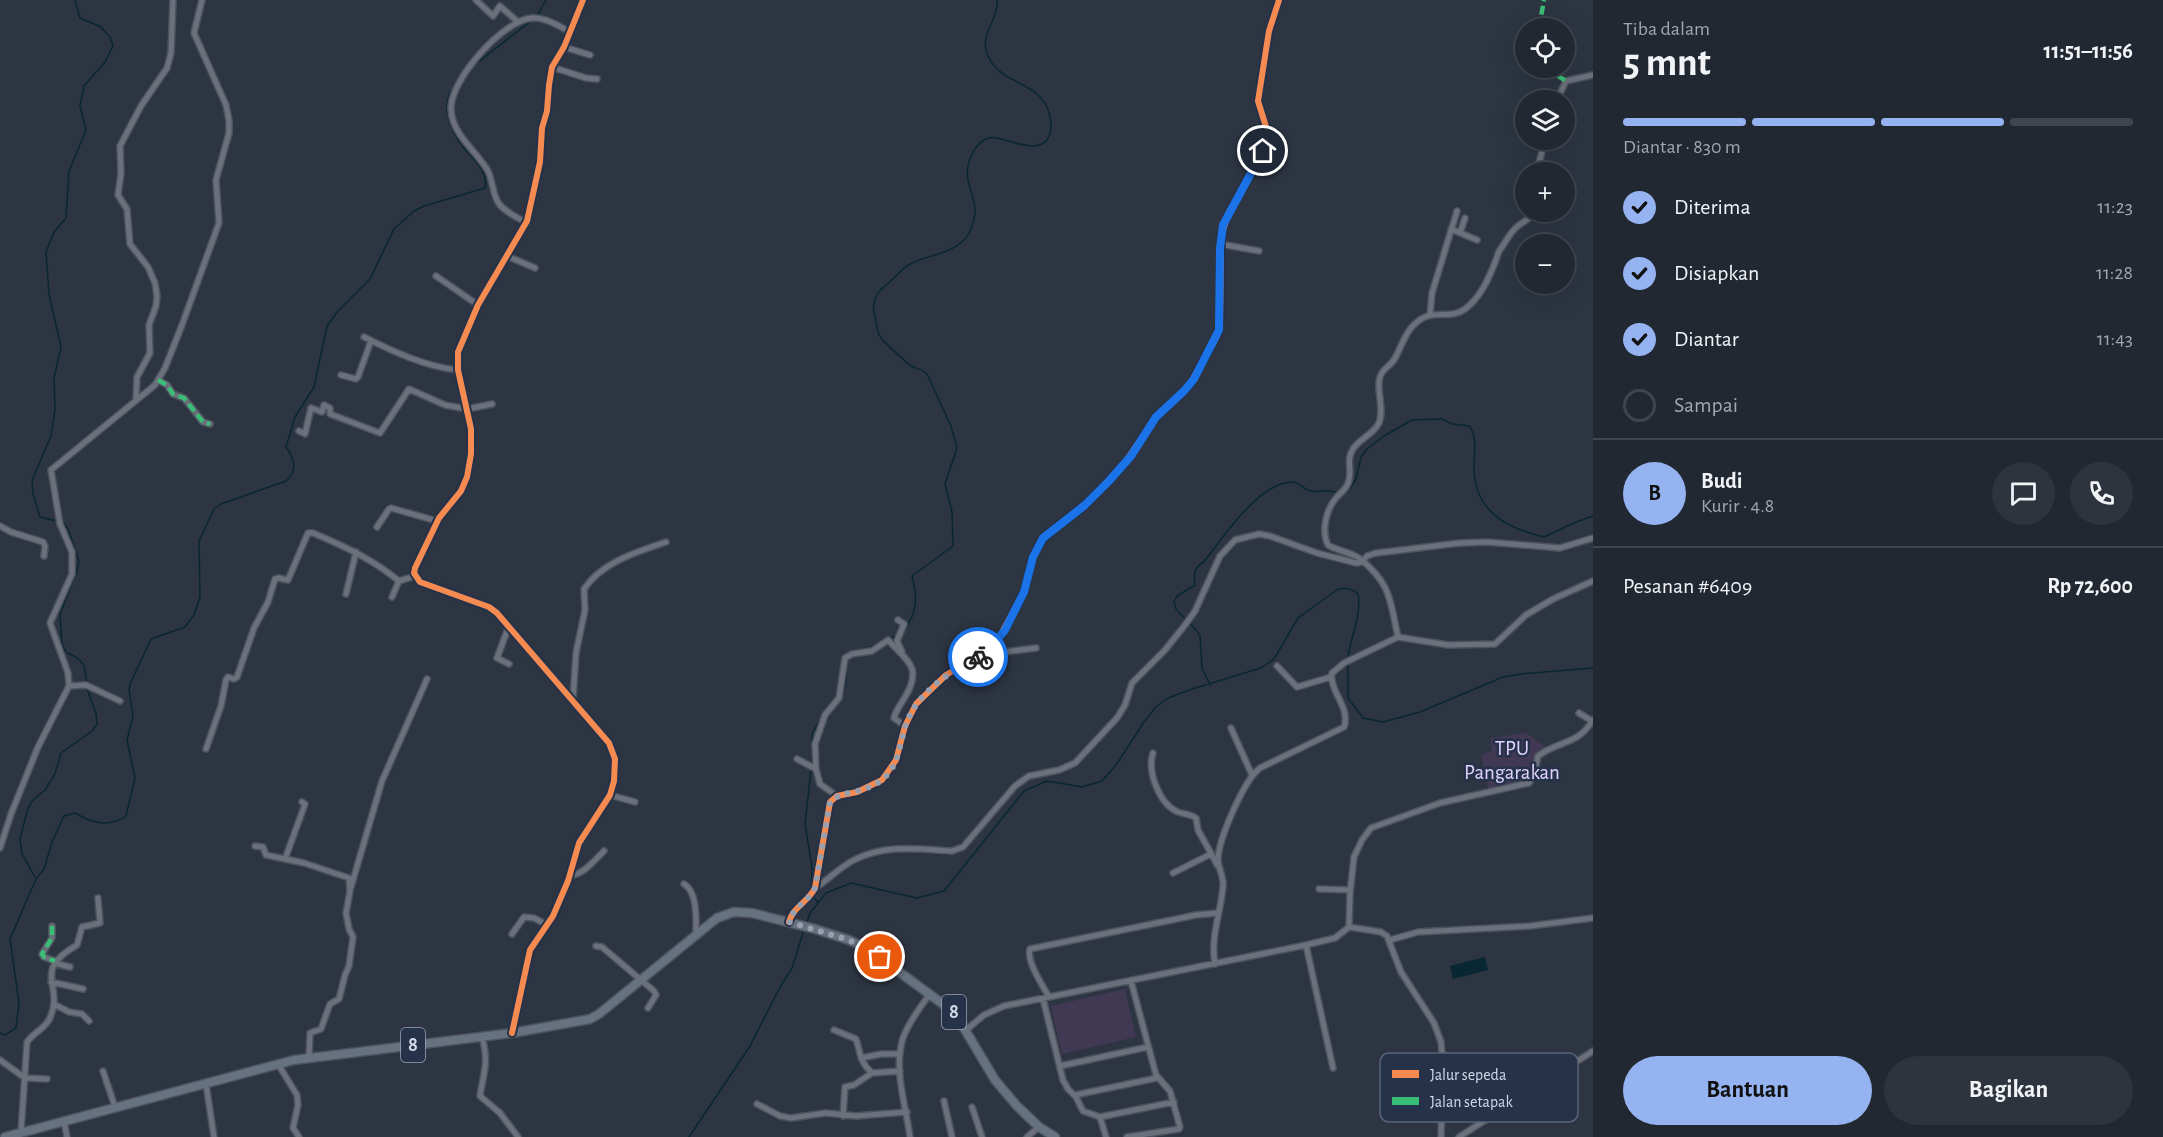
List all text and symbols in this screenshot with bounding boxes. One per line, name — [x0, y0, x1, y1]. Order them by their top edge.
map controls — [1515, 18, 1575, 294]
button: locate — [1515, 18, 1575, 78]
text: Tiba dalam — [1623, 19, 1710, 39]
text: 11:51–11:56 — [2044, 40, 2133, 62]
text: 5 mnt — [1623, 44, 1711, 83]
button: layers — [1515, 90, 1575, 150]
pin — [1237, 125, 1288, 176]
icon: home — [1246, 134, 1279, 167]
text: Diantar · 830 m — [1623, 137, 1741, 157]
button: + — [1515, 162, 1575, 222]
icon: check — [1623, 191, 1656, 224]
text: Diterima — [1674, 196, 1751, 218]
text: 11:23 — [2097, 197, 2133, 217]
button: − — [1515, 234, 1575, 294]
icon: check — [1623, 257, 1656, 290]
text: Disiapkan — [1674, 262, 1759, 284]
text: 11:28 — [2096, 263, 2133, 283]
icon: check — [1623, 323, 1656, 356]
text: Diantar — [1674, 328, 1739, 350]
text: 11:43 — [2097, 329, 2133, 349]
text: Sampai — [1674, 394, 1738, 416]
button: chat — [1992, 462, 2055, 525]
button: phone — [2070, 462, 2133, 525]
text: Budi — [1701, 470, 1743, 492]
text: B — [1648, 482, 1661, 504]
text: Kurir · 4.8 — [1701, 496, 1774, 516]
text: Pesanan #6409 — [1623, 575, 1752, 597]
text: Rp 72,600 — [2047, 575, 2133, 597]
courier — [948, 627, 1008, 687]
icon: bike — [962, 641, 995, 674]
park label: TPU Pangarakan — [1464, 738, 1560, 783]
pin — [854, 931, 905, 982]
icon: bag — [863, 940, 896, 973]
road number: 8 — [942, 995, 966, 1029]
road number: 8 — [401, 1028, 425, 1062]
legend — [1380, 1053, 1578, 1122]
button: Bantuan — [1623, 1056, 1872, 1125]
button: Bagikan — [1884, 1056, 2133, 1125]
text: Jalur sepeda — [1430, 1067, 1506, 1083]
text: Jalan setapak — [1430, 1094, 1513, 1110]

